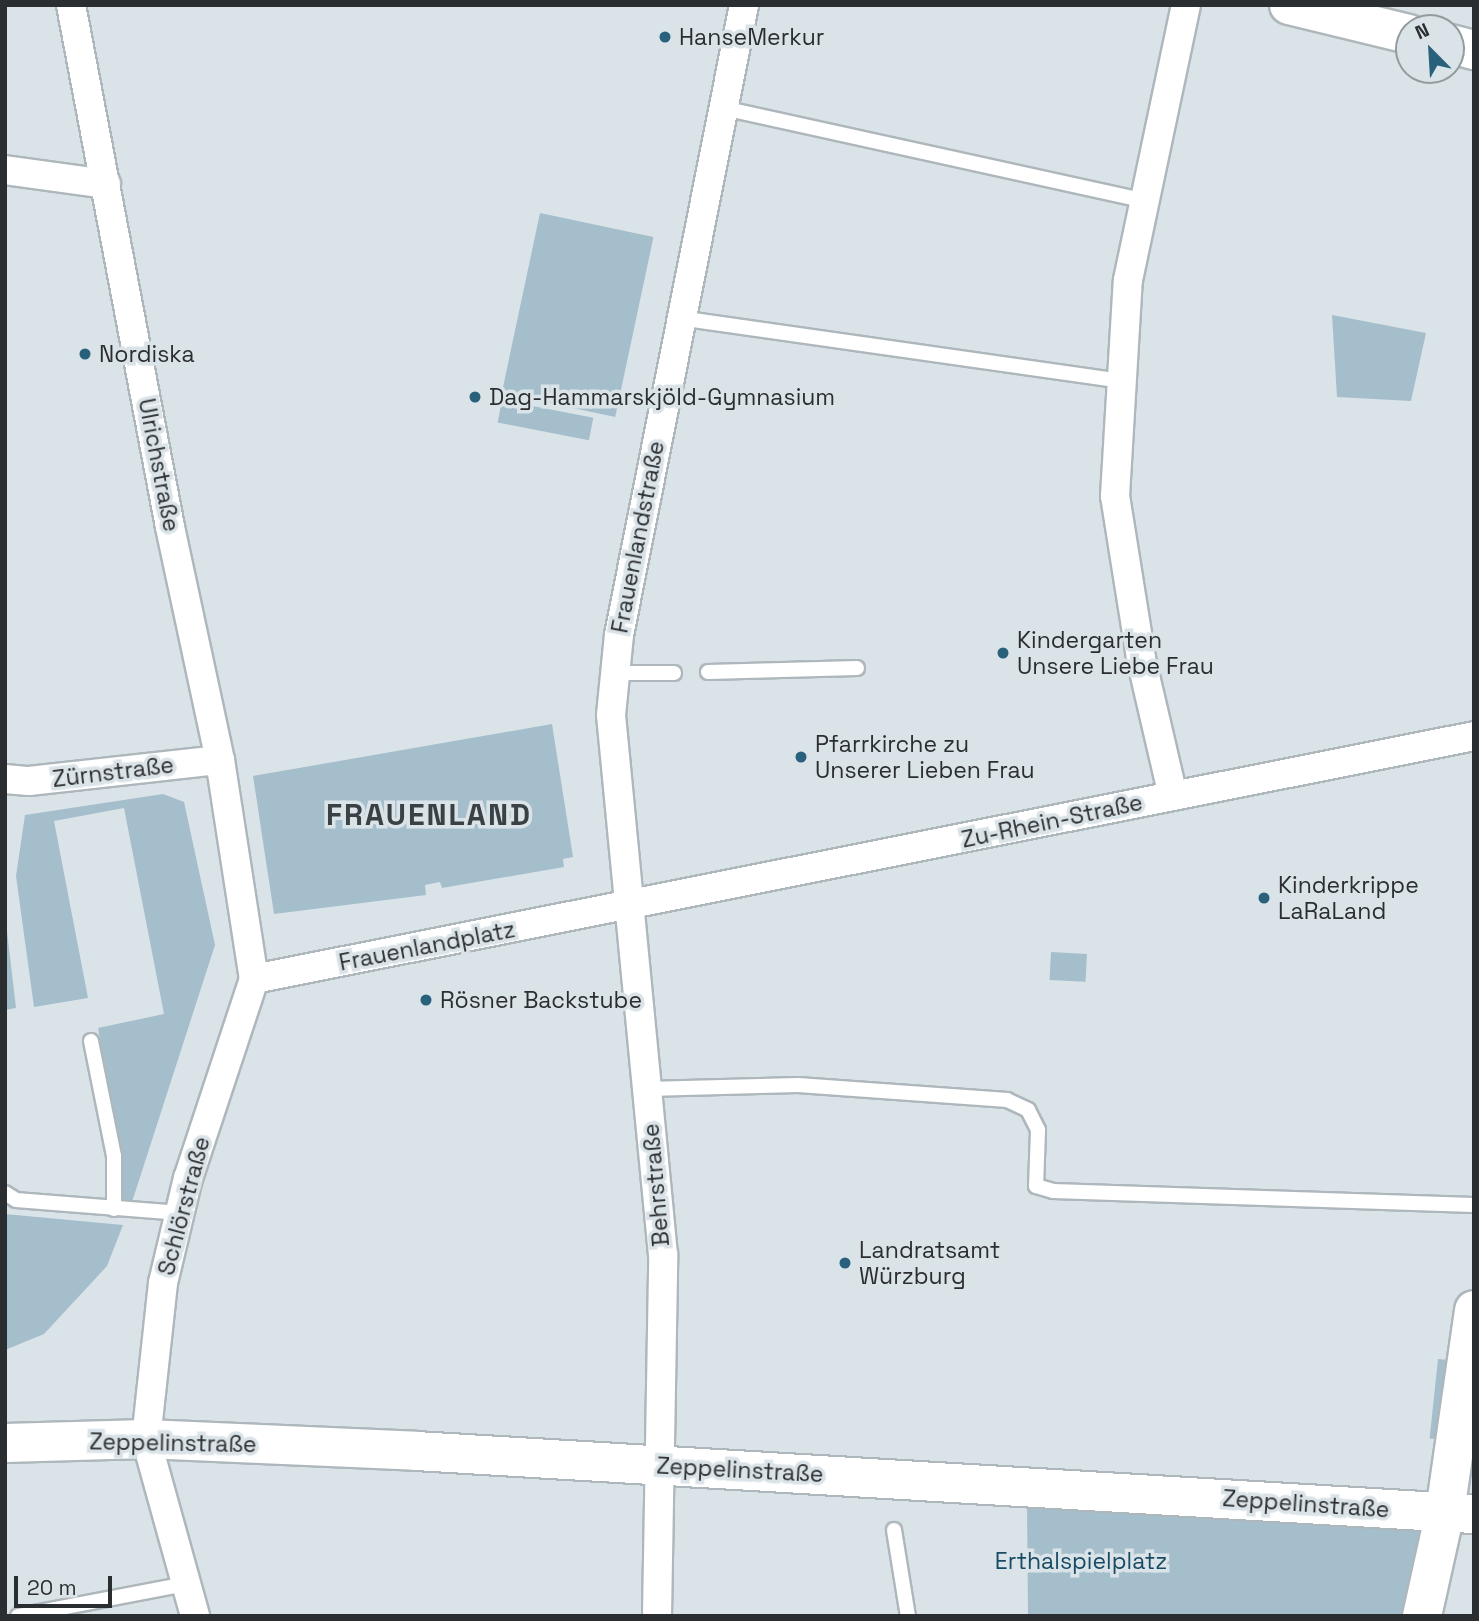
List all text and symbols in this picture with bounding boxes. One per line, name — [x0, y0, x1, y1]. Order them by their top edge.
north arrow — [1395, 14, 1465, 84]
text: N — [1411, 17, 1433, 45]
place label: HanseMerkur — [679, 23, 824, 51]
marker: HanseMerkur — [657, 29, 673, 45]
place label: Nordiska — [99, 340, 195, 368]
marker: Nordiska — [77, 346, 93, 362]
place label: Dag-Hammarskjöld-Gymnasium — [489, 383, 835, 411]
marker: Dag-Hammarskjöld-Gymnasium — [467, 389, 483, 405]
street label: Ulrichstraße — [133, 396, 185, 534]
street label: Frauenlandstraße — [606, 439, 670, 635]
place label: Kindergarten Unsere Liebe Frau — [1017, 626, 1214, 680]
marker: Kindergarten Unsere Liebe Frau — [995, 645, 1011, 661]
place label: Pfarrkirche zu Unserer Lieben Frau — [815, 730, 1035, 784]
marker: Pfarrkirche zu Unserer Lieben Frau — [793, 749, 809, 765]
street label: Zürnstraße — [51, 751, 175, 793]
street label: Zu-Rhein-Straße — [959, 788, 1145, 854]
district label: FRAUENLAND — [327, 797, 531, 833]
place label: Kinderkrippe LaRaLand — [1278, 871, 1419, 925]
marker: Kinderkrippe LaRaLand — [1256, 890, 1272, 906]
street label: Frauenlandplatz — [337, 915, 517, 977]
place label: Rösner Backstube — [440, 986, 642, 1014]
marker: Rösner Backstube — [418, 992, 434, 1008]
street label: Behrstraße — [637, 1122, 675, 1248]
street label: Schlörstraße — [152, 1134, 216, 1278]
place label: Landratsamt Würzburg — [859, 1236, 1000, 1290]
marker: Landratsamt Würzburg — [837, 1255, 853, 1271]
street label: Zeppelinstraße — [89, 1428, 257, 1458]
street label: Zeppelinstraße — [656, 1452, 824, 1488]
street label: Zeppelinstraße — [1222, 1484, 1390, 1524]
park label: Erthalspielplatz — [995, 1547, 1167, 1575]
scale bar — [18, 1562, 116, 1606]
text: 20 m — [27, 1574, 77, 1601]

